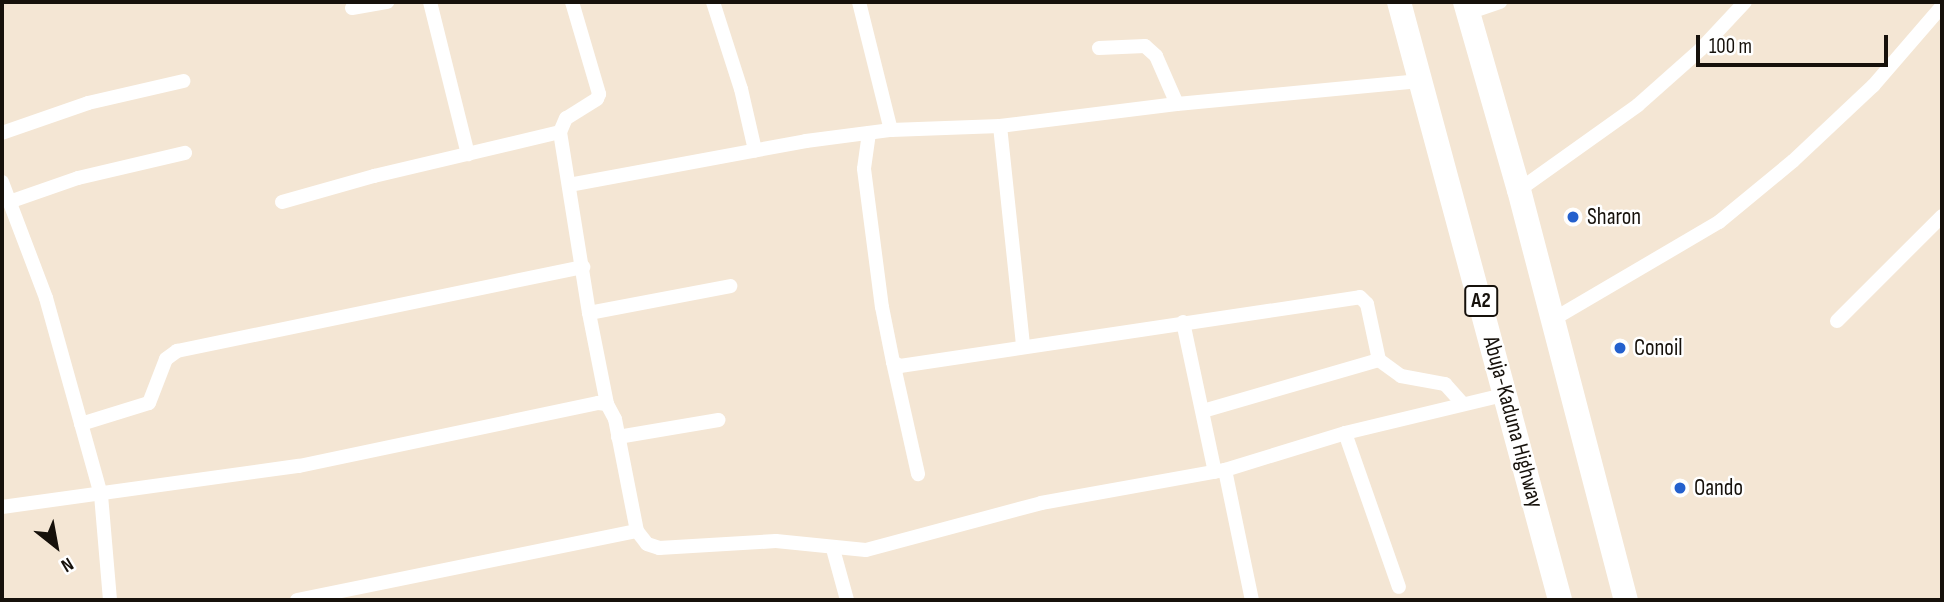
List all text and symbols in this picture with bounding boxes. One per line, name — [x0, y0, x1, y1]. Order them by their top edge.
scale bar — [1699, 21, 1892, 65]
text: 100 m — [1709, 34, 1752, 59]
place label: Sharon — [1587, 203, 1641, 231]
marker: Sharon — [1565, 209, 1581, 225]
road number: A2 — [1464, 284, 1498, 318]
street label: Abuja-Kaduna Highway — [1477, 333, 1549, 511]
place label: Conoil — [1634, 334, 1682, 362]
marker: Conoil — [1612, 340, 1628, 356]
place label: Oando — [1694, 474, 1743, 502]
marker: Oando — [1672, 480, 1688, 496]
north arrow — [21, 511, 91, 581]
text: N — [57, 552, 77, 577]

